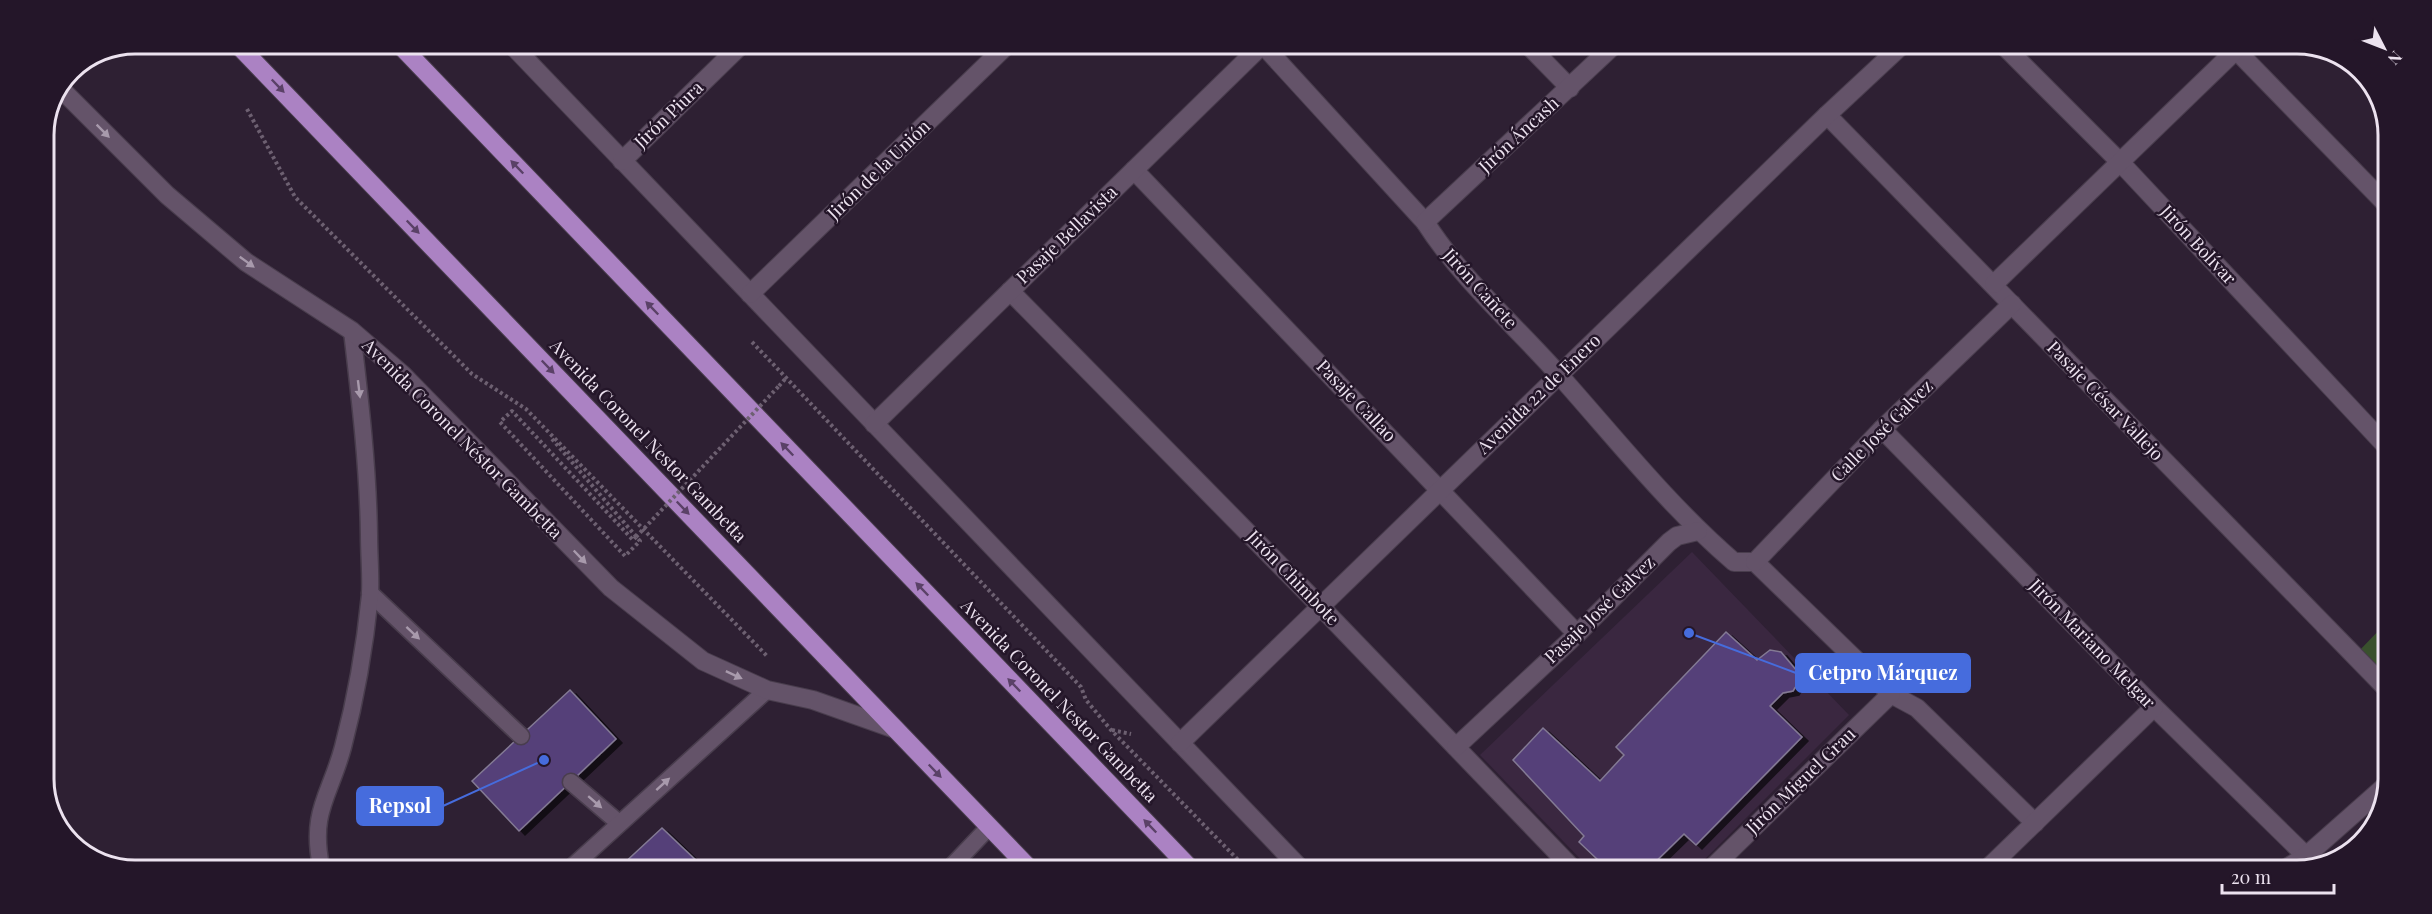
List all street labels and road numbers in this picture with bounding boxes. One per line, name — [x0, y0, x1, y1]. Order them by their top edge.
street label: Jirón Piura — [628, 75, 708, 154]
street label: Jirón Áncash — [1472, 91, 1564, 178]
street label: Jirón de la Unión — [821, 114, 935, 225]
street label: Pasaje Bellavista — [1011, 180, 1122, 289]
street label: Jirón Bolívar — [2155, 199, 2242, 289]
street label: Jirón Cañete — [1438, 242, 1523, 334]
street label: Avenida 22 de Enero — [1471, 328, 1605, 459]
street label: Avenida Coronel Néstor Gambetta — [357, 332, 568, 544]
street label: Avenida Coronel Nestor Gambetta — [544, 333, 752, 547]
street label: Pasaje César Vallejo — [2042, 335, 2169, 466]
street label: Pasaje Callao — [1312, 354, 1402, 447]
street label: Calle José Galvez — [1825, 374, 1938, 487]
street label: Jirón Chimbote — [1241, 524, 1345, 630]
street label: Pasaje José Galvez — [1539, 550, 1660, 668]
street label: Jirón Mariano Melgar — [2024, 573, 2161, 713]
street label: Avenida Coronel Nestor Gambetta — [955, 593, 1163, 807]
street label: Jirón Miguel Grau — [1740, 721, 1861, 839]

